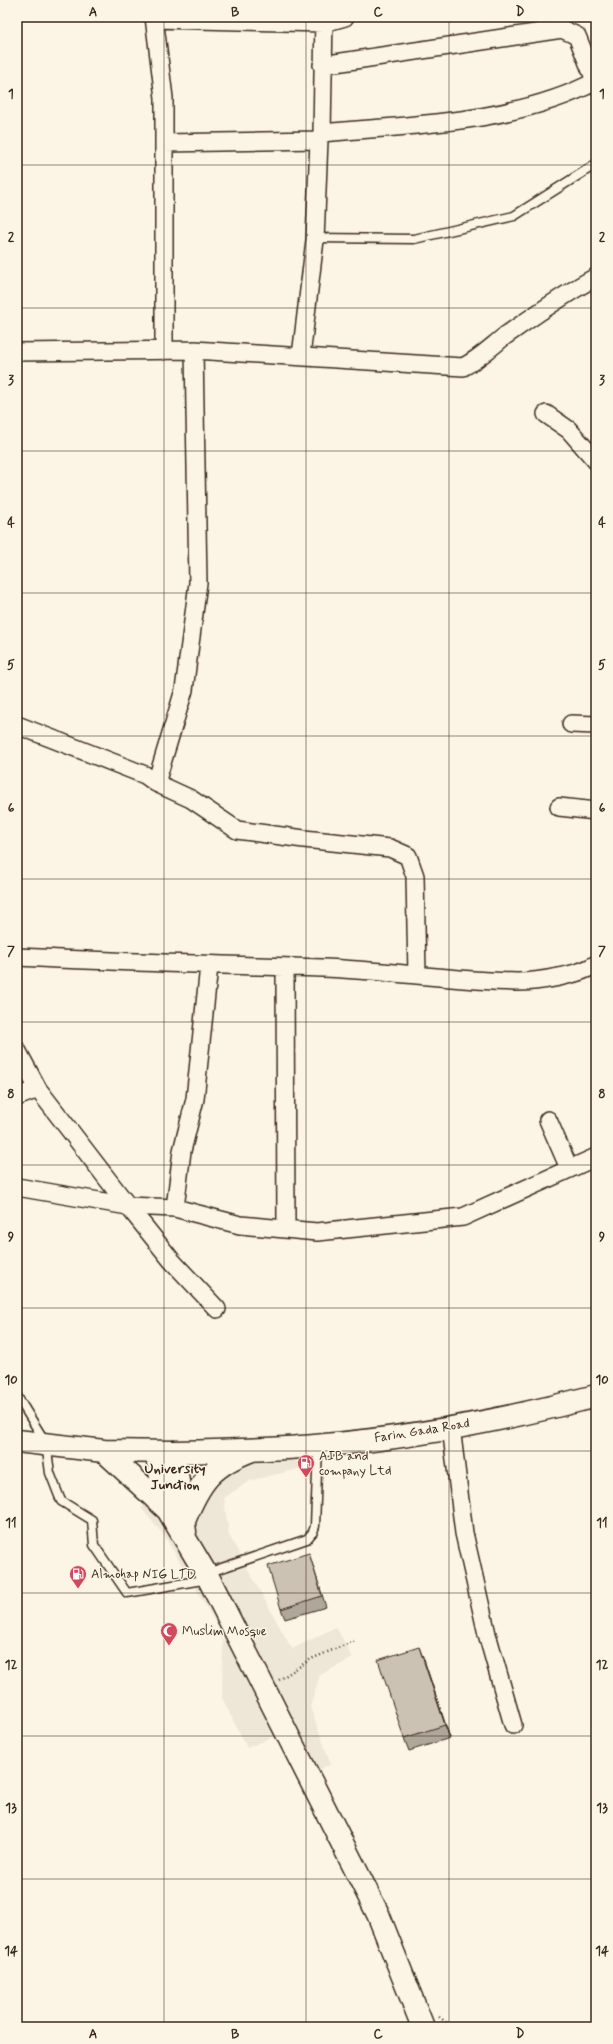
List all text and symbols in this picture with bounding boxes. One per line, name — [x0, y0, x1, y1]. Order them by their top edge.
text: A — [89, 4, 97, 21]
text: B — [231, 4, 240, 21]
text: C — [373, 4, 383, 21]
text: D — [516, 4, 525, 21]
text: 1 — [8, 86, 14, 103]
text: 1 — [599, 86, 605, 103]
text: 2 — [8, 229, 15, 246]
text: 2 — [599, 229, 606, 246]
text: 3 — [8, 372, 14, 389]
text: 3 — [599, 372, 605, 389]
text: 4 — [7, 515, 15, 532]
text: 4 — [598, 515, 606, 532]
text: 5 — [7, 657, 15, 674]
text: 5 — [598, 657, 606, 674]
text: 6 — [8, 800, 15, 817]
text: 6 — [599, 800, 606, 817]
text: 7 — [7, 943, 15, 960]
text: 7 — [598, 943, 606, 960]
text: 8 — [7, 1086, 15, 1103]
text: 8 — [598, 1086, 606, 1103]
text: 9 — [8, 1229, 15, 1246]
text: 9 — [599, 1229, 606, 1246]
text: 10 — [4, 1372, 18, 1389]
text: 10 — [595, 1372, 609, 1389]
street label: Farin Gada Road — [373, 1415, 471, 1447]
place label: AIB and company Ltd — [319, 1448, 391, 1480]
fuel station icon: AIB and company Ltd — [296, 1453, 316, 1478]
district label: University Junction — [145, 1460, 206, 1494]
text: 11 — [5, 1515, 17, 1532]
text: 11 — [596, 1515, 608, 1532]
fuel station icon: Almohap NIG LTD — [68, 1564, 88, 1589]
place label: Almohap NIG LTD — [91, 1566, 196, 1583]
mosque icon: Muslim Mosque — [159, 1621, 179, 1646]
place label: Muslim Mosque — [182, 1623, 267, 1640]
text: 12 — [5, 1657, 17, 1674]
text: 12 — [596, 1657, 608, 1674]
text: 13 — [5, 1800, 17, 1817]
text: 13 — [596, 1800, 608, 1817]
text: 14 — [4, 1943, 18, 1960]
text: 14 — [595, 1943, 609, 1960]
text: A — [89, 2026, 97, 2043]
text: B — [231, 2026, 240, 2043]
text: C — [373, 2026, 383, 2043]
text: D — [516, 2026, 525, 2043]

